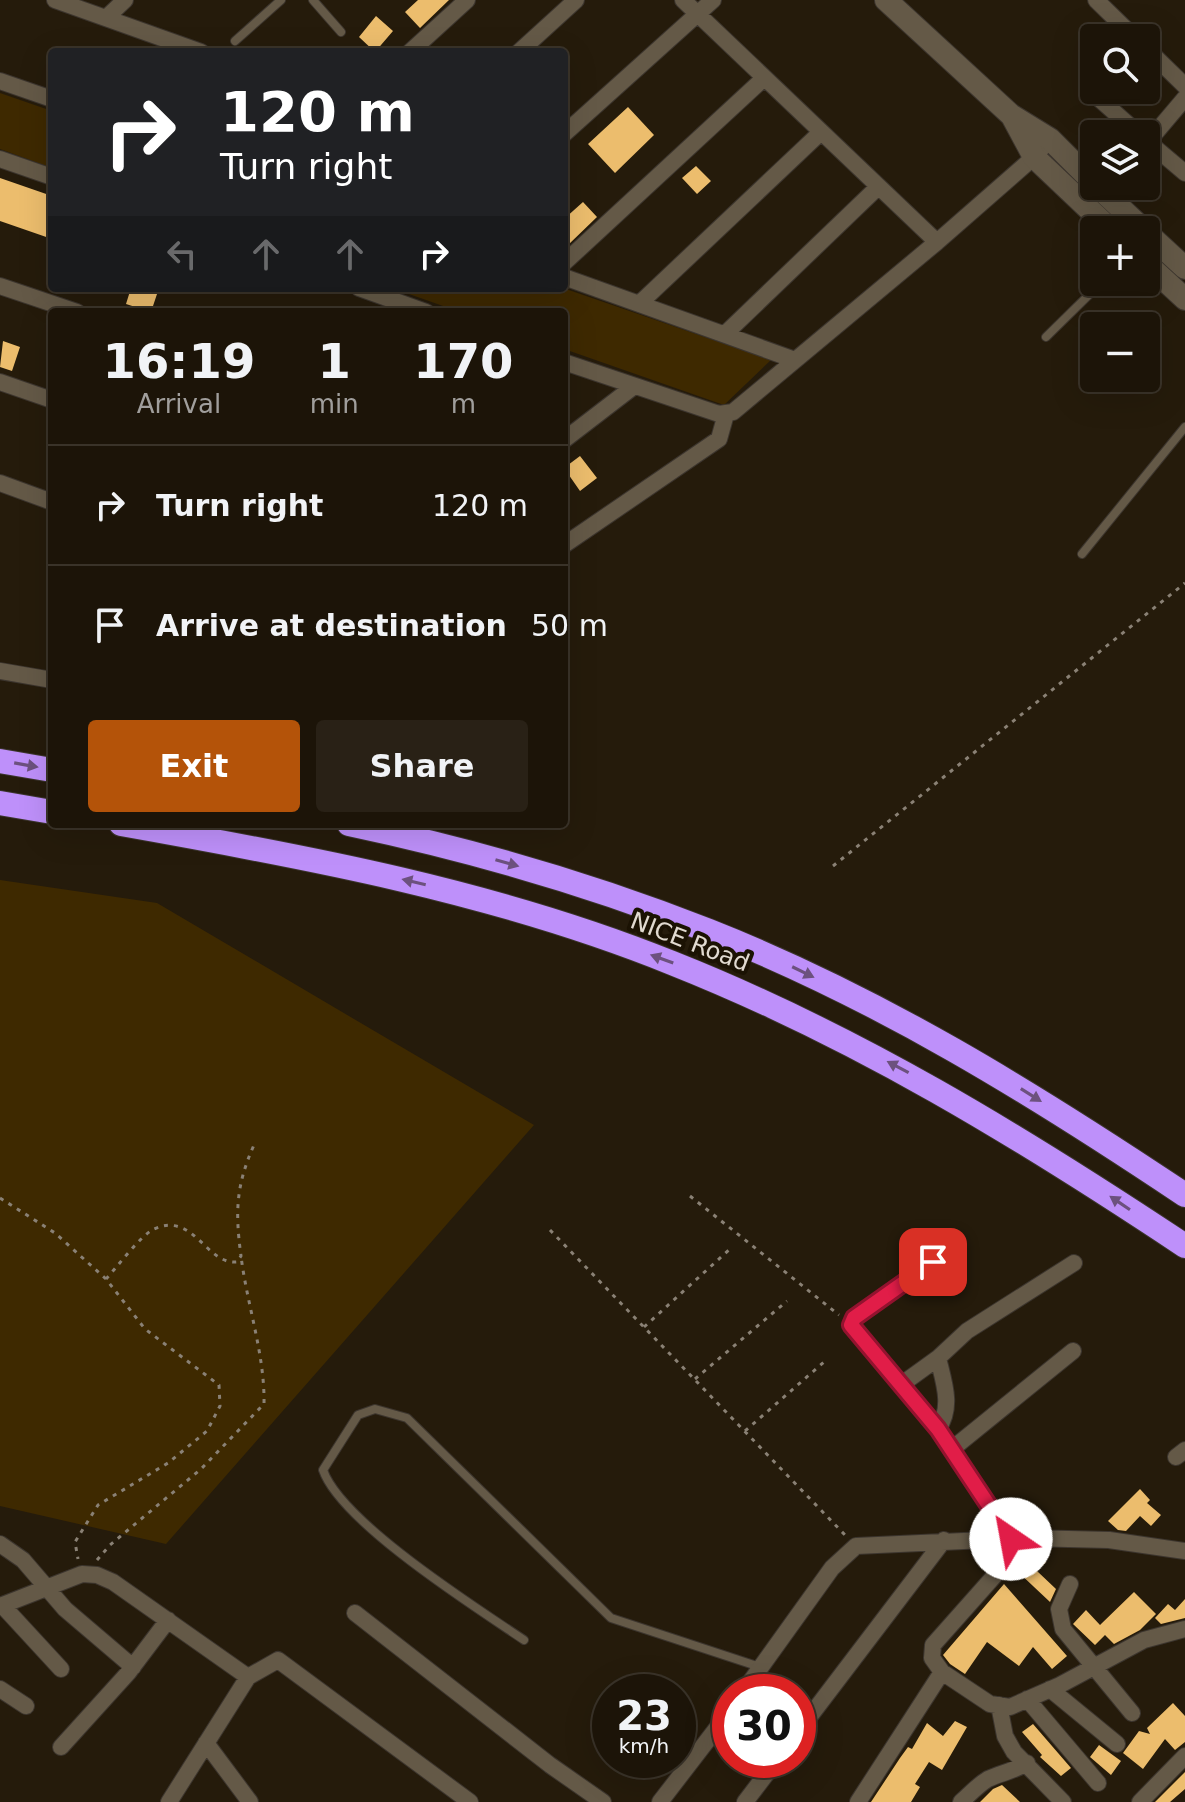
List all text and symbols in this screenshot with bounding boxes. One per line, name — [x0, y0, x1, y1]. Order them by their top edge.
map controls — [1080, 24, 1160, 392]
button: search — [1080, 24, 1160, 104]
text: 120 m — [220, 79, 415, 144]
icon: right — [88, 80, 192, 184]
button: layers — [1080, 120, 1160, 200]
text: Turn right — [220, 146, 392, 187]
button: + — [1080, 216, 1160, 296]
icon: left — [160, 232, 204, 276]
icon: ahead — [244, 232, 288, 276]
icon: ahead — [328, 232, 372, 276]
icon: right — [412, 232, 456, 276]
button: − — [1080, 312, 1160, 392]
text: 16:19 — [102, 333, 255, 389]
text: 1 — [318, 333, 351, 389]
text: 170 — [413, 333, 513, 389]
text: Arrival — [137, 389, 221, 419]
text: min — [310, 389, 359, 419]
text: m — [451, 389, 476, 419]
icon: right — [88, 483, 132, 527]
text: Turn right — [156, 488, 323, 523]
text: 120 m — [432, 488, 528, 523]
icon: arrive — [88, 603, 132, 647]
text: Arrive at destination — [156, 608, 507, 643]
text: 50 m — [531, 608, 608, 643]
button: Exit — [88, 720, 300, 812]
button: Share — [316, 720, 528, 812]
one-way arrow — [14, 760, 39, 772]
one-way arrow — [495, 857, 519, 870]
one-way arrow — [401, 875, 426, 888]
street label: NICE Road — [627, 907, 753, 977]
one-way arrow — [650, 952, 674, 965]
one-way arrow — [791, 965, 814, 979]
one-way arrow — [887, 1061, 910, 1074]
one-way arrow — [1021, 1088, 1042, 1103]
one-way arrow — [1109, 1196, 1131, 1210]
pin — [899, 1228, 967, 1296]
icon: arrive — [911, 1240, 955, 1284]
position arrow — [969, 1497, 1053, 1581]
speed limit sign: 30 — [712, 1674, 816, 1778]
text: 23 — [616, 1693, 672, 1739]
text: km/h — [619, 1734, 669, 1758]

